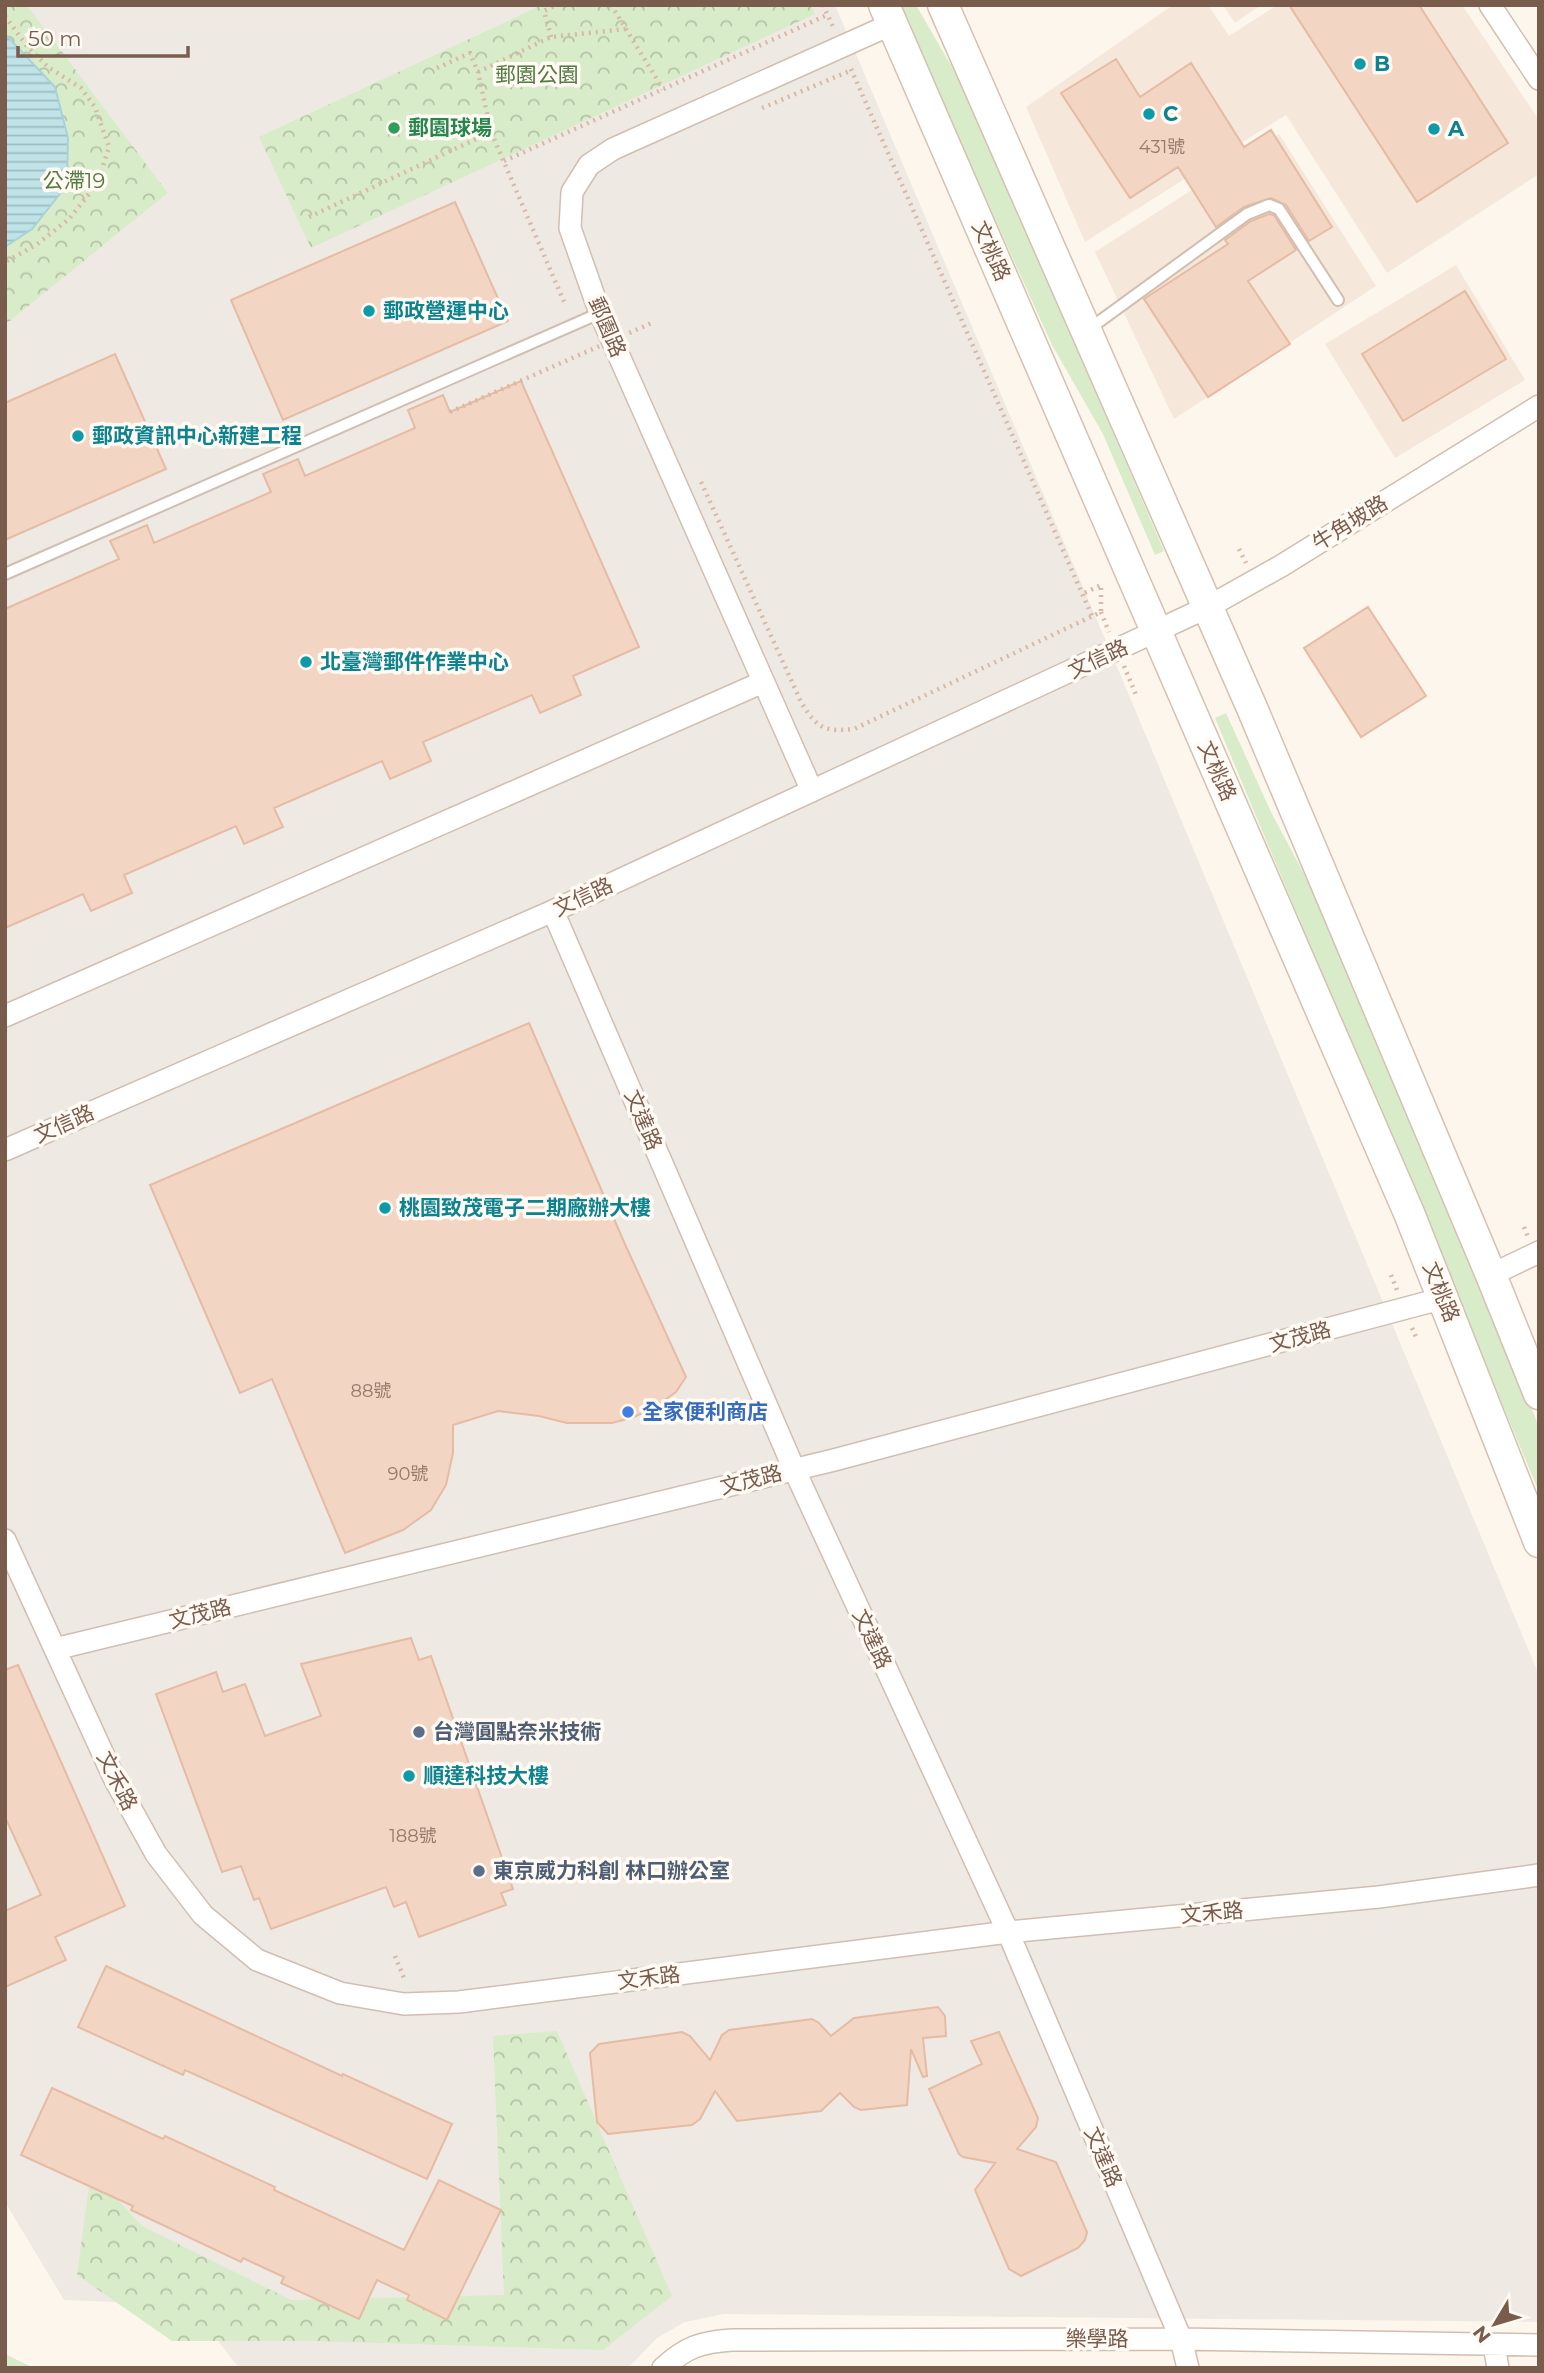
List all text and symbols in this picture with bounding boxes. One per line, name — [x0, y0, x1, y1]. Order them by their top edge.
scale bar — [18, 14, 187, 58]
text: 50 m — [28, 26, 82, 51]
place label: B — [1374, 51, 1390, 76]
marker: B — [1352, 56, 1368, 72]
park label: 郵園公園 — [495, 62, 579, 87]
place label: C — [1163, 101, 1178, 126]
marker: C — [1141, 106, 1157, 122]
place label: 郵園球場 — [408, 115, 492, 140]
place label: A — [1447, 116, 1465, 141]
marker: 郵園球場 — [386, 120, 402, 136]
marker: A — [1426, 121, 1442, 137]
house number: 431號 — [1139, 136, 1185, 158]
park label: 公滯19 — [43, 168, 105, 193]
street label: 文桃路 — [967, 217, 1016, 285]
street label: 郵園路 — [584, 293, 631, 361]
place label: 郵政營運中心 — [383, 298, 509, 323]
marker: 郵政營運中心 — [361, 303, 377, 319]
place label: 郵政資訊中心新建工程 — [92, 423, 302, 448]
marker: 郵政資訊中心新建工程 — [70, 428, 86, 444]
street label: 牛角坡路 — [1307, 490, 1392, 555]
street label: 文信路 — [1064, 634, 1132, 683]
place label: 北臺灣郵件作業中心 — [320, 649, 509, 674]
marker: 北臺灣郵件作業中心 — [298, 654, 314, 670]
street label: 文桃路 — [1193, 737, 1242, 805]
street label: 文信路 — [549, 872, 617, 921]
street label: 文達路 — [620, 1086, 667, 1154]
street label: 文信路 — [30, 1099, 98, 1148]
place label: 桃園致茂電子二期廠辦大樓 — [399, 1195, 651, 1220]
marker: 桃園致茂電子二期廠辦大樓 — [377, 1200, 393, 1216]
street label: 文桃路 — [1418, 1258, 1465, 1326]
street label: 文茂路 — [1266, 1316, 1334, 1357]
house number: 88號 — [351, 1380, 391, 1402]
place label: 全家便利商店 — [642, 1399, 768, 1424]
marker: 全家便利商店 — [620, 1404, 636, 1420]
street label: 文茂路 — [717, 1460, 784, 1499]
house number: 90號 — [388, 1463, 428, 1485]
street label: 文茂路 — [166, 1594, 233, 1633]
street label: 文達路 — [848, 1605, 897, 1673]
place label: 台灣圓點奈米技術 — [433, 1719, 601, 1744]
marker: 台灣圓點奈米技術 — [411, 1724, 427, 1740]
street label: 文禾路 — [92, 1747, 143, 1815]
place label: 順達科技大樓 — [423, 1763, 549, 1788]
marker: 順達科技大樓 — [401, 1768, 417, 1784]
house number: 188號 — [389, 1825, 437, 1847]
place label: 東京威力科創 林口辦公室 — [493, 1858, 730, 1883]
marker: 東京威力科創 林口辦公室 — [471, 1863, 487, 1879]
street label: 文禾路 — [1179, 1897, 1244, 1928]
street label: 文禾路 — [616, 1961, 682, 1994]
street label: 文達路 — [1080, 2123, 1127, 2191]
north arrow — [1460, 2289, 1530, 2359]
text: N — [1468, 2321, 1496, 2347]
street label: 樂學路 — [1066, 2326, 1129, 2351]

